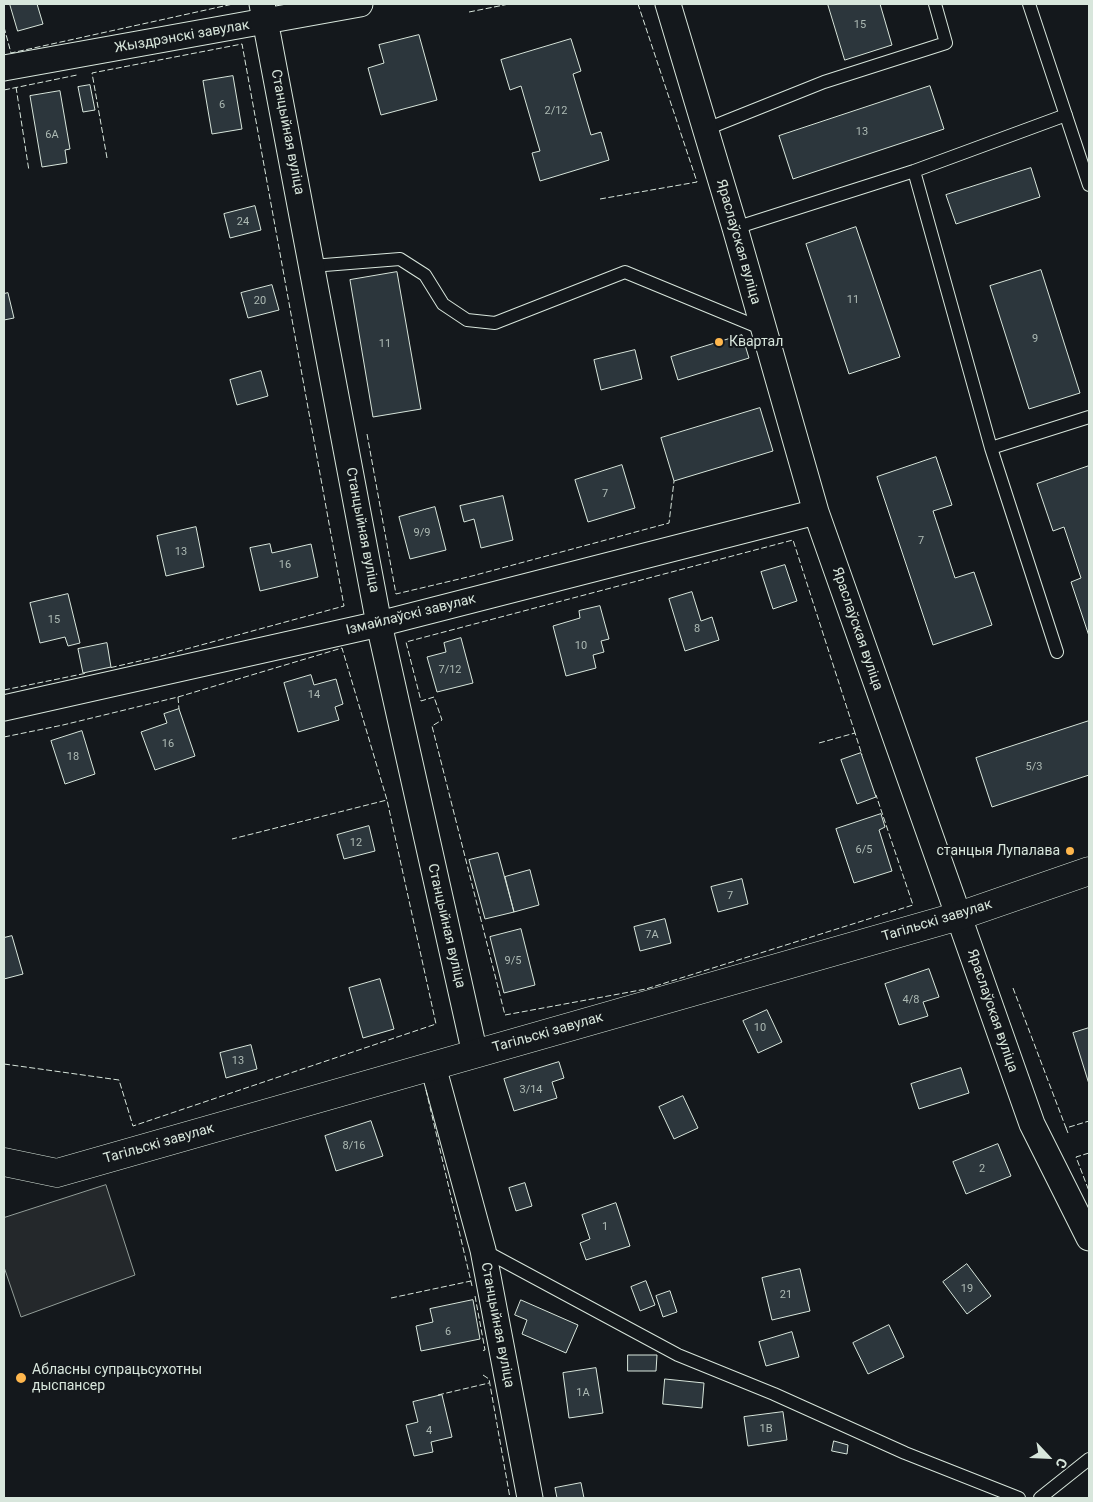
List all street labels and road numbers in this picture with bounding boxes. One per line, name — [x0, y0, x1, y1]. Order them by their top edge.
street label: Жыздрэнскі завулак — [113, 17, 251, 57]
street label: Станцыйная вуліца — [267, 68, 307, 196]
street label: Яраслаўская вуліца — [712, 178, 764, 306]
street label: Станцыйная вуліца — [342, 466, 382, 594]
street label: Яраслаўская вуліца — [828, 565, 886, 693]
street label: Ізмайлаўскі завулак — [344, 591, 478, 639]
street label: Станцыйная вуліца — [424, 862, 468, 990]
street label: Тагільскі завулак — [880, 896, 994, 946]
street label: Яраслаўская вуліца — [963, 947, 1021, 1075]
street label: Тагільскі завулак — [491, 1009, 605, 1057]
street label: Тагільскі завулак — [102, 1120, 216, 1168]
street label: Станцыйная вуліца — [477, 1261, 517, 1389]

